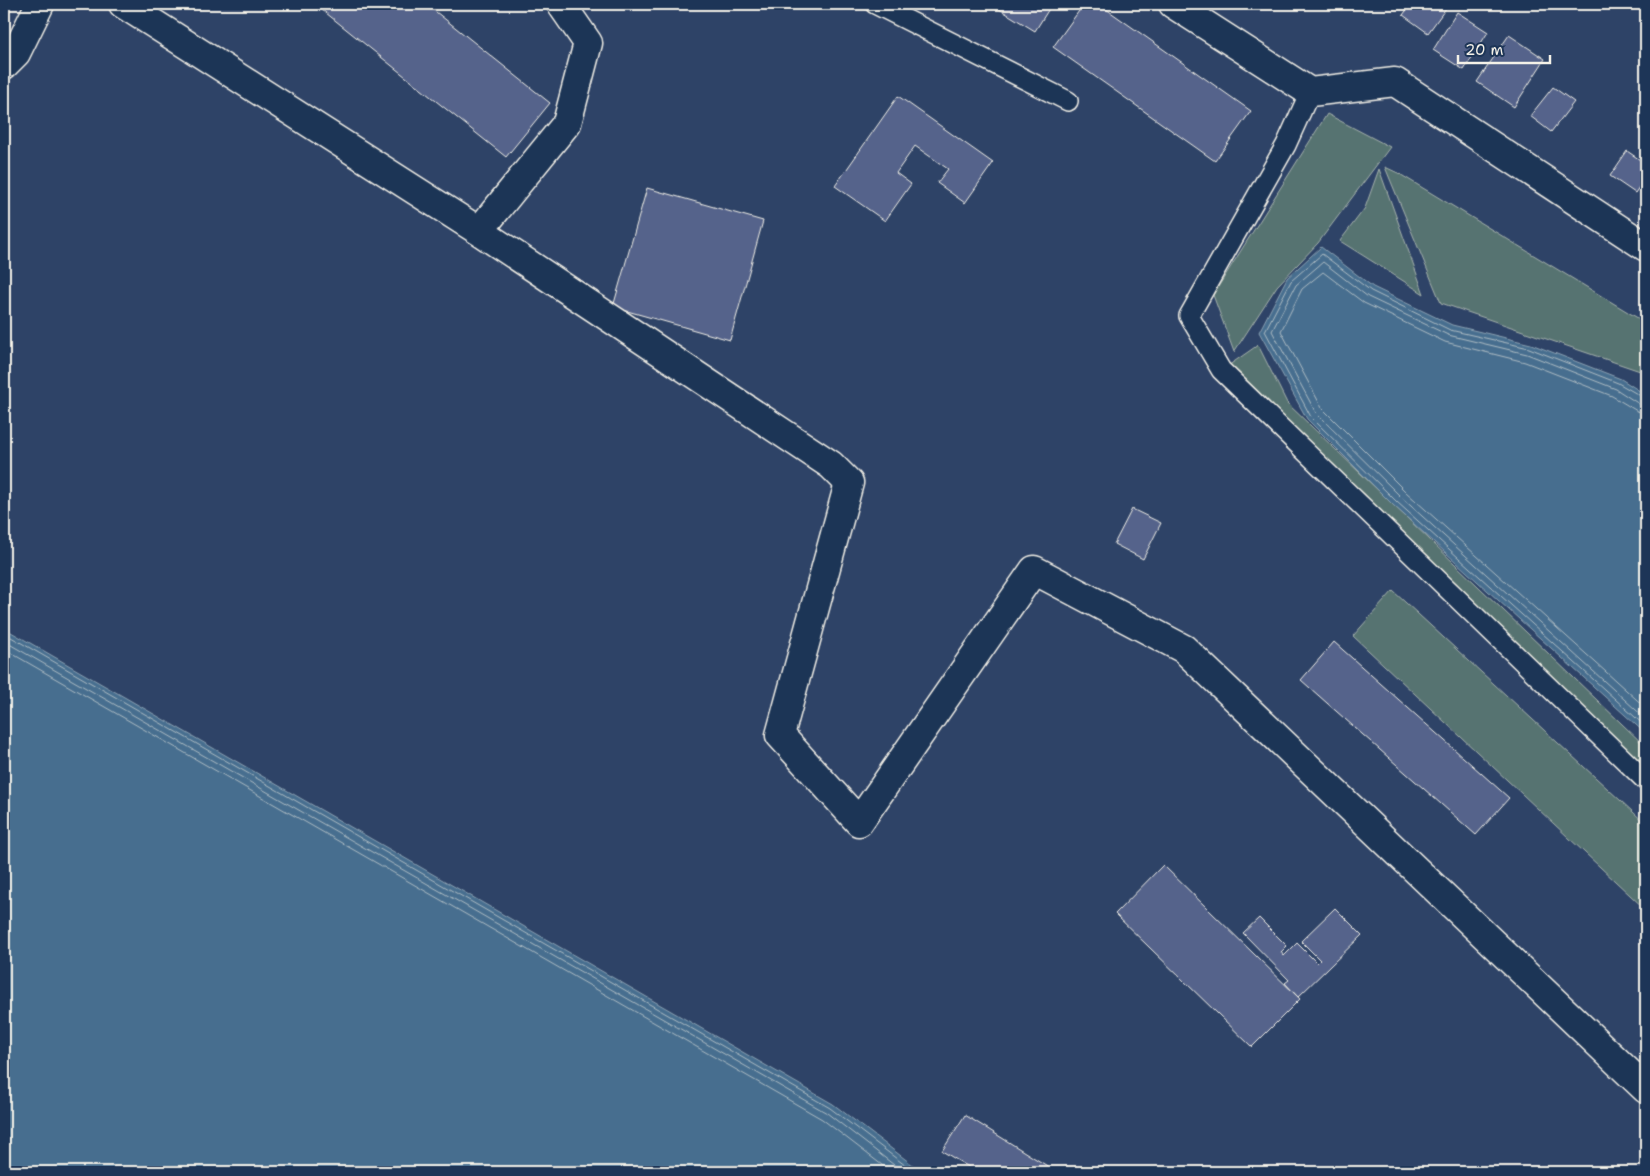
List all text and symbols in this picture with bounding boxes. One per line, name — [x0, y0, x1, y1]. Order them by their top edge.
scale bar — [1458, 32, 1550, 64]
text: 20 m — [1465, 40, 1504, 60]

